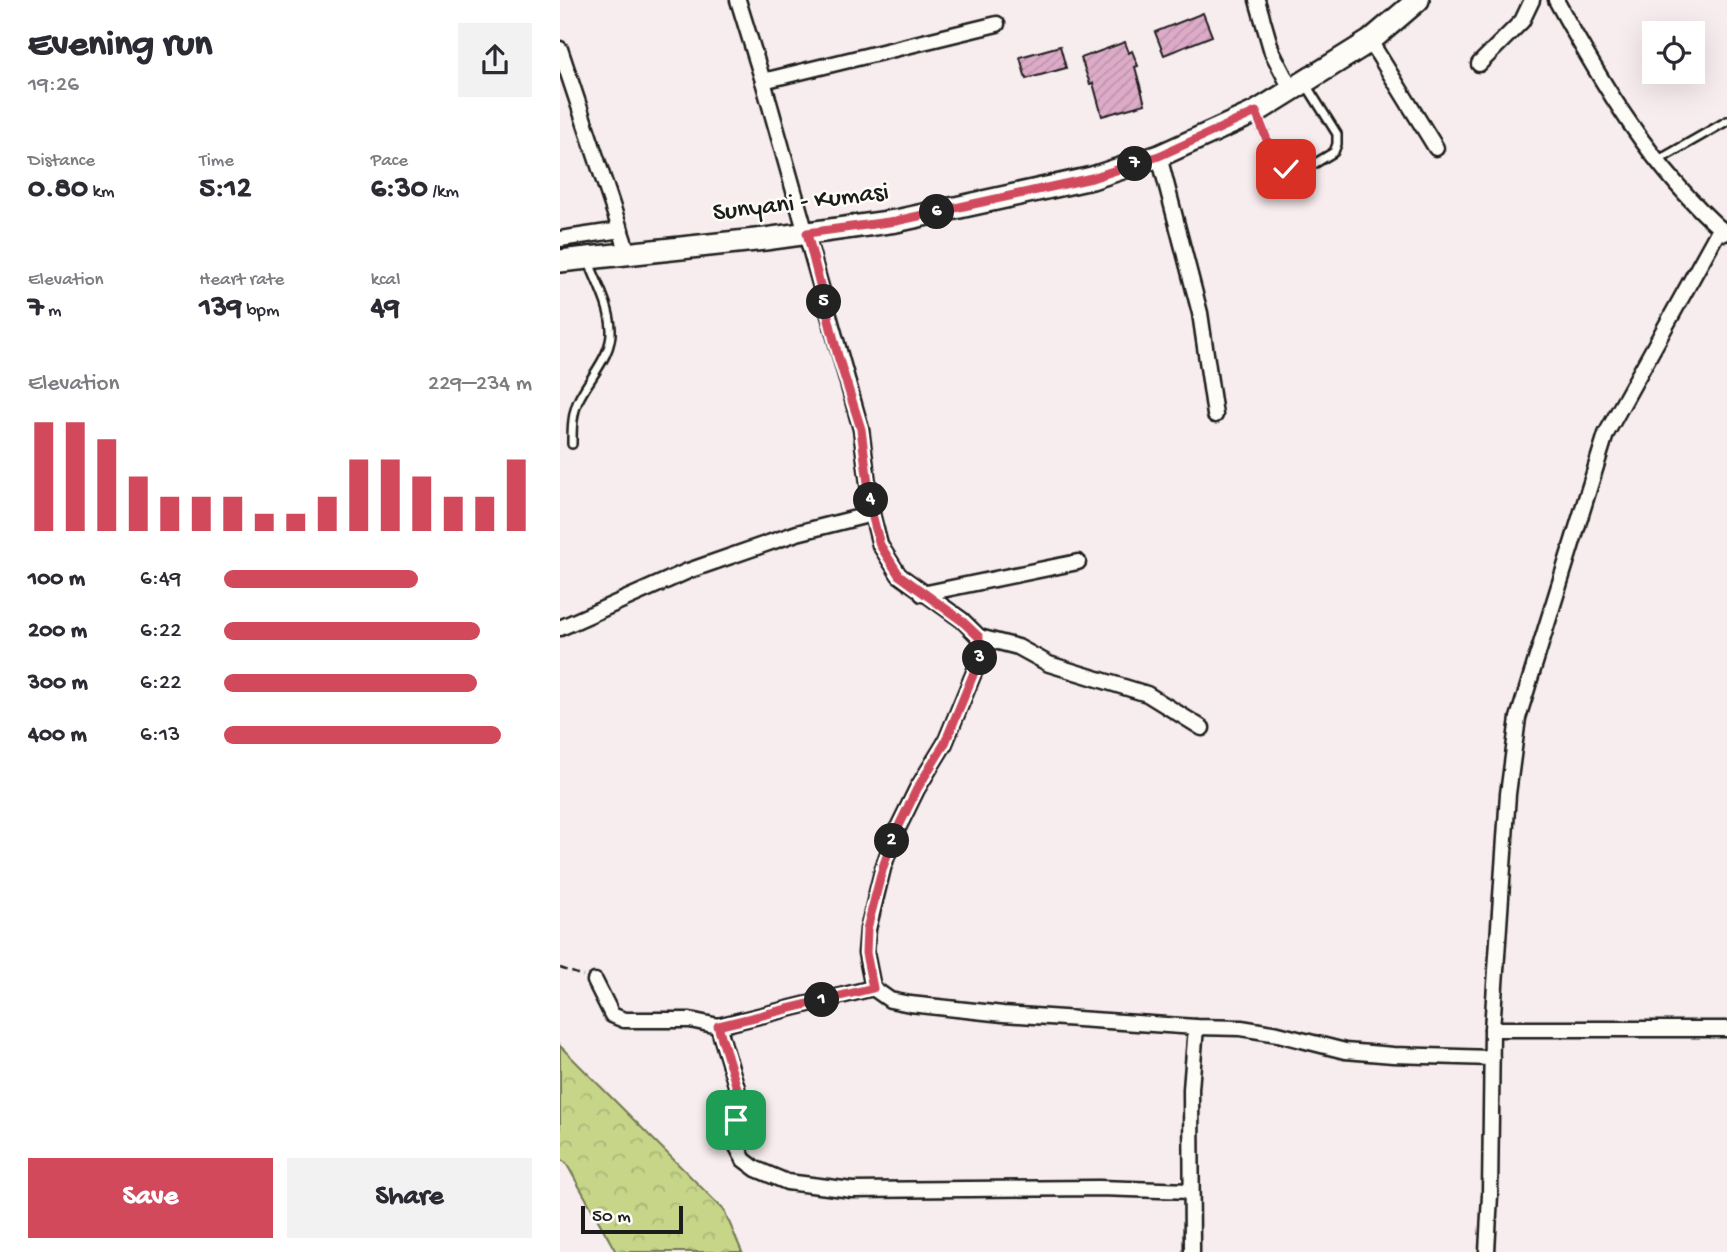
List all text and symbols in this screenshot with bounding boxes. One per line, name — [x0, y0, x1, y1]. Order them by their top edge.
map controls — [1642, 21, 1705, 84]
button: locate — [1642, 21, 1705, 84]
button: share — [458, 23, 532, 97]
text: Evening run — [28, 24, 212, 68]
text: 19:26 — [28, 72, 79, 99]
pin — [1256, 139, 1316, 199]
pin: 7 — [1118, 146, 1152, 182]
text: Distance — [28, 150, 95, 173]
text: Time — [199, 150, 234, 173]
text: Pace — [371, 150, 408, 173]
icon: check — [1267, 150, 1305, 188]
text: 7 — [1130, 152, 1139, 175]
text: 0.80 — [28, 173, 88, 208]
text: 5:12 — [199, 173, 251, 208]
text: 6:30 — [371, 173, 428, 208]
street label: Sunyani - Kumasi — [711, 178, 891, 230]
text: km — [88, 181, 114, 204]
text: /km — [428, 181, 459, 204]
pin: 6 — [920, 194, 954, 230]
text: 6 — [932, 200, 941, 223]
text: Elevation — [28, 269, 104, 292]
text: Heart rate — [199, 269, 284, 292]
text: kcal — [371, 269, 400, 292]
pin: 5 — [806, 284, 842, 320]
text: 5 — [819, 290, 829, 313]
text: 7 — [28, 292, 44, 327]
text: 139 — [199, 292, 242, 327]
text: 49 — [371, 292, 400, 327]
text: m — [44, 300, 62, 323]
text: bpm — [242, 300, 279, 323]
text: Elevation — [28, 371, 119, 398]
text: 229–234 m — [428, 371, 532, 398]
pin: 4 — [854, 482, 888, 518]
text: 4 — [866, 488, 875, 511]
text: 100 m — [28, 566, 85, 593]
text: 6:49 — [140, 566, 181, 593]
text: 200 m — [28, 618, 87, 645]
text: 6:22 — [140, 618, 181, 645]
pin: 3 — [962, 640, 998, 676]
text: 3 — [975, 646, 984, 669]
text: 300 m — [28, 670, 88, 697]
text: 6:22 — [140, 670, 181, 697]
text: 400 m — [28, 722, 87, 749]
text: 6:13 — [140, 722, 180, 749]
pin: 2 — [874, 824, 910, 858]
text: 2 — [887, 829, 896, 852]
pin: 1 — [804, 982, 840, 1018]
text: 1 — [818, 988, 825, 1011]
pin — [706, 1090, 766, 1150]
icon: arrive — [717, 1101, 755, 1139]
button: Save — [28, 1158, 273, 1238]
button: Share — [287, 1158, 532, 1238]
scale bar — [581, 1203, 682, 1235]
text: 50 m — [592, 1206, 631, 1229]

